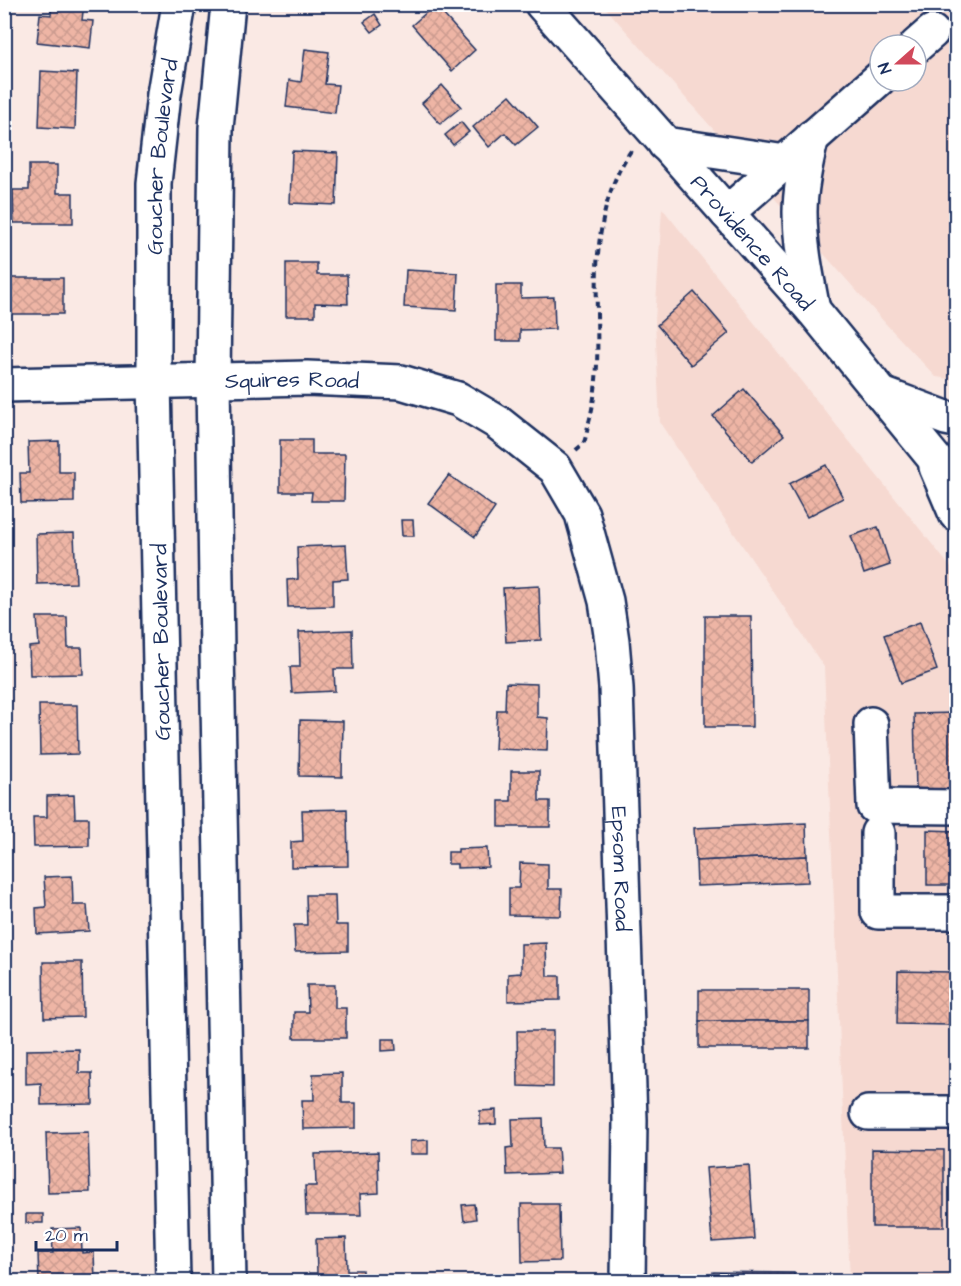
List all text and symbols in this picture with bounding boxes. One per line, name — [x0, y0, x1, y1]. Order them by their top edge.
north arrow — [868, 33, 928, 93]
street label: Goucher Boulevard — [140, 56, 187, 255]
text: N — [873, 59, 897, 77]
street label: Providence Road — [683, 168, 821, 318]
street label: Squires Road — [224, 364, 360, 397]
street label: Goucher Boulevard — [144, 543, 179, 741]
street label: Epsom Road — [603, 806, 638, 932]
scale bar — [36, 1214, 117, 1252]
text: 20 m — [45, 1223, 88, 1248]

